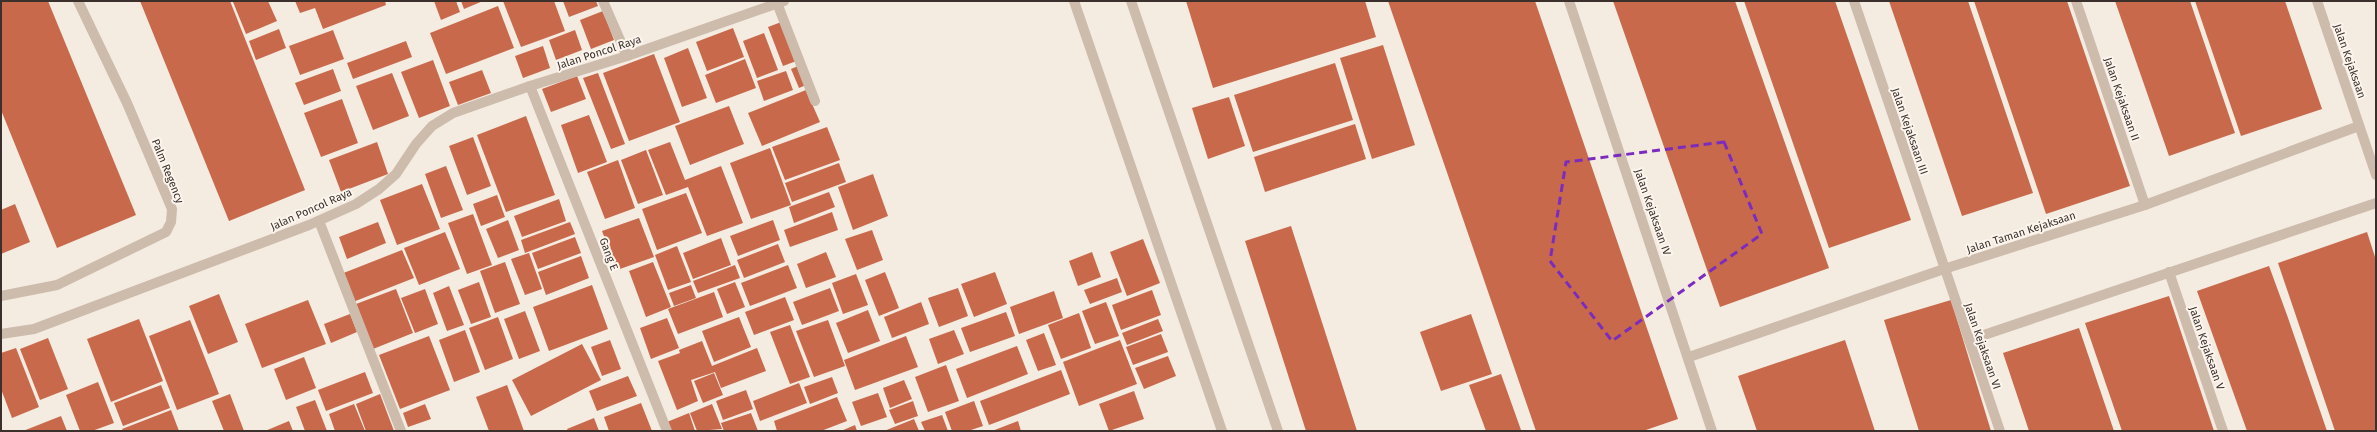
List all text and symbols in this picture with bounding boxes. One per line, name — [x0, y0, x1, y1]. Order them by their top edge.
street label: Jalan Kejaksaan — [2331, 22, 2368, 100]
street label: Jalan Poncol Raya — [555, 33, 643, 72]
street label: Jalan Kejaksaan II — [2101, 56, 2142, 143]
street label: Jalan Kejaksaan III — [1889, 86, 1930, 176]
street label: Palm Regency — [149, 137, 187, 206]
street label: Jalan Kejaksaan IV — [1632, 167, 1674, 258]
street label: Jalan Poncol Raya — [268, 186, 354, 233]
street label: Jalan Taman Kejaksaan — [1965, 209, 2077, 256]
street label: Gang E — [596, 236, 621, 272]
street label: Jalan Kejaksaan VI — [1962, 301, 2003, 391]
street label: Jalan Kejaksaan V — [2186, 305, 2227, 392]

